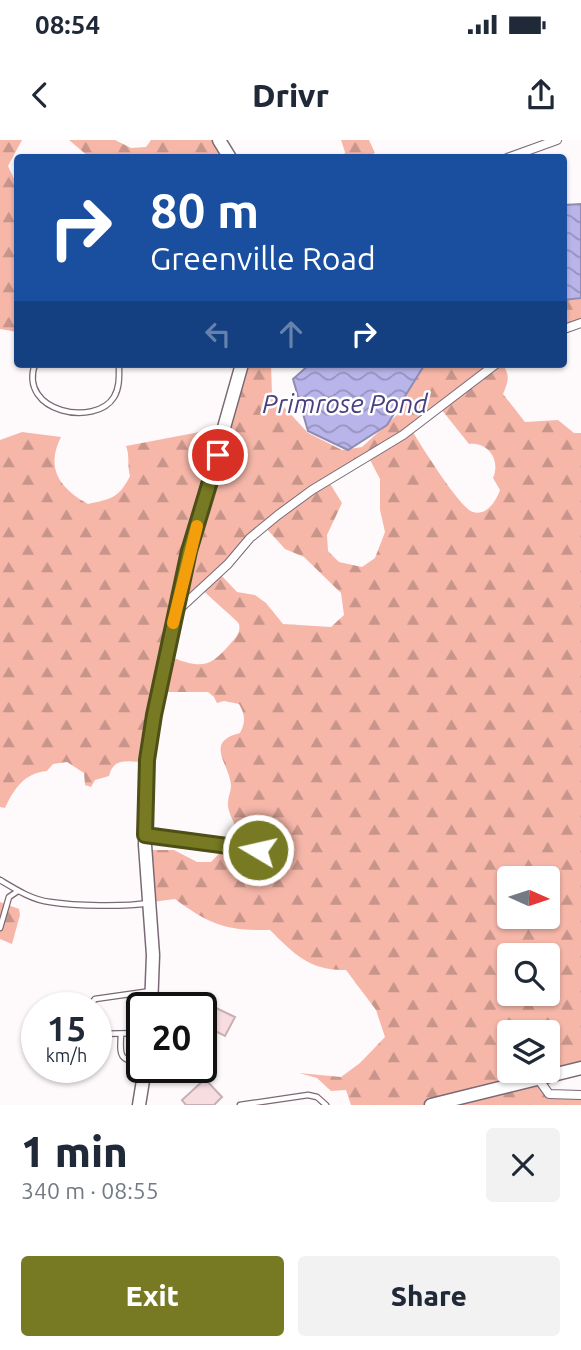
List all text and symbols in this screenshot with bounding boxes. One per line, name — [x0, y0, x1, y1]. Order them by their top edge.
text: 08:54 — [35, 10, 100, 39]
icon: back — [21, 76, 59, 114]
icon: share — [522, 76, 560, 114]
text: Drivr — [252, 77, 329, 113]
icon: right — [35, 182, 126, 273]
text: 80 m — [150, 182, 259, 237]
text: Greenville Road — [150, 240, 376, 276]
icon: left — [199, 315, 237, 353]
icon: ahead — [272, 315, 310, 353]
icon: right — [345, 315, 383, 353]
water label: Primrose Pond — [262, 389, 429, 418]
pin — [188, 425, 248, 485]
icon: arrive — [199, 436, 237, 474]
position arrow — [221, 813, 295, 887]
north arrow — [497, 866, 560, 929]
map controls — [497, 866, 560, 1083]
button: search — [497, 943, 560, 1006]
speed limit sign: 20 — [126, 992, 217, 1083]
text: 15 — [47, 1008, 86, 1048]
button: layers — [497, 1020, 560, 1083]
text: km/h — [46, 1045, 87, 1065]
text: 1 min — [21, 1128, 128, 1175]
button: close — [486, 1128, 560, 1202]
text: 340 m · 08:55 — [21, 1178, 159, 1203]
button: Exit — [21, 1256, 284, 1336]
button: Share — [298, 1256, 560, 1336]

